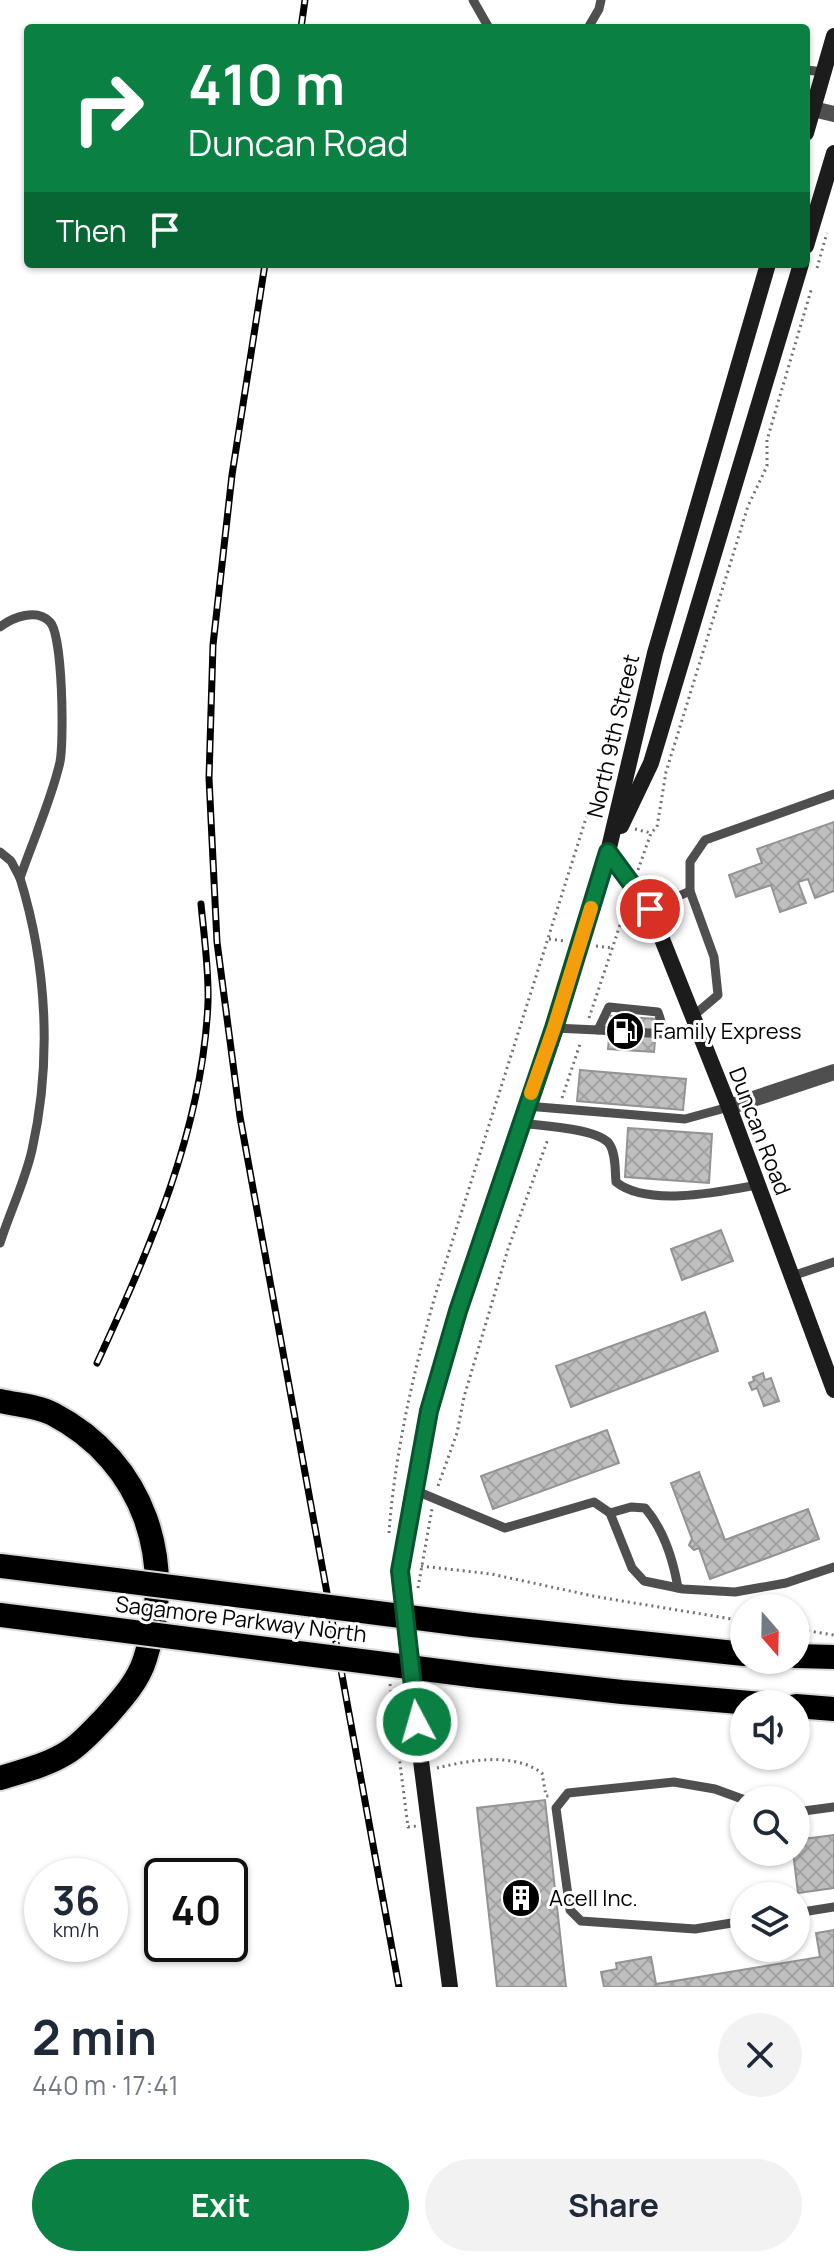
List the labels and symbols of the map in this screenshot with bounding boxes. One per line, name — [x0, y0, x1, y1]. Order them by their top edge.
street label: North 9th Street — [580, 651, 646, 821]
pin — [616, 875, 684, 943]
fuel station icon: Family Express — [604, 1010, 646, 1052]
place label: Family Express — [653, 1016, 802, 1046]
street label: Duncan Road — [722, 1063, 798, 1199]
street label: Sagamore Parkway North — [114, 1589, 368, 1649]
north arrow — [730, 1594, 810, 1674]
position arrow — [375, 1680, 459, 1764]
speed limit sign: 40 — [144, 1858, 248, 1962]
building icon: Acell Inc. — [500, 1877, 542, 1919]
place label: Acell Inc. — [549, 1883, 638, 1913]

